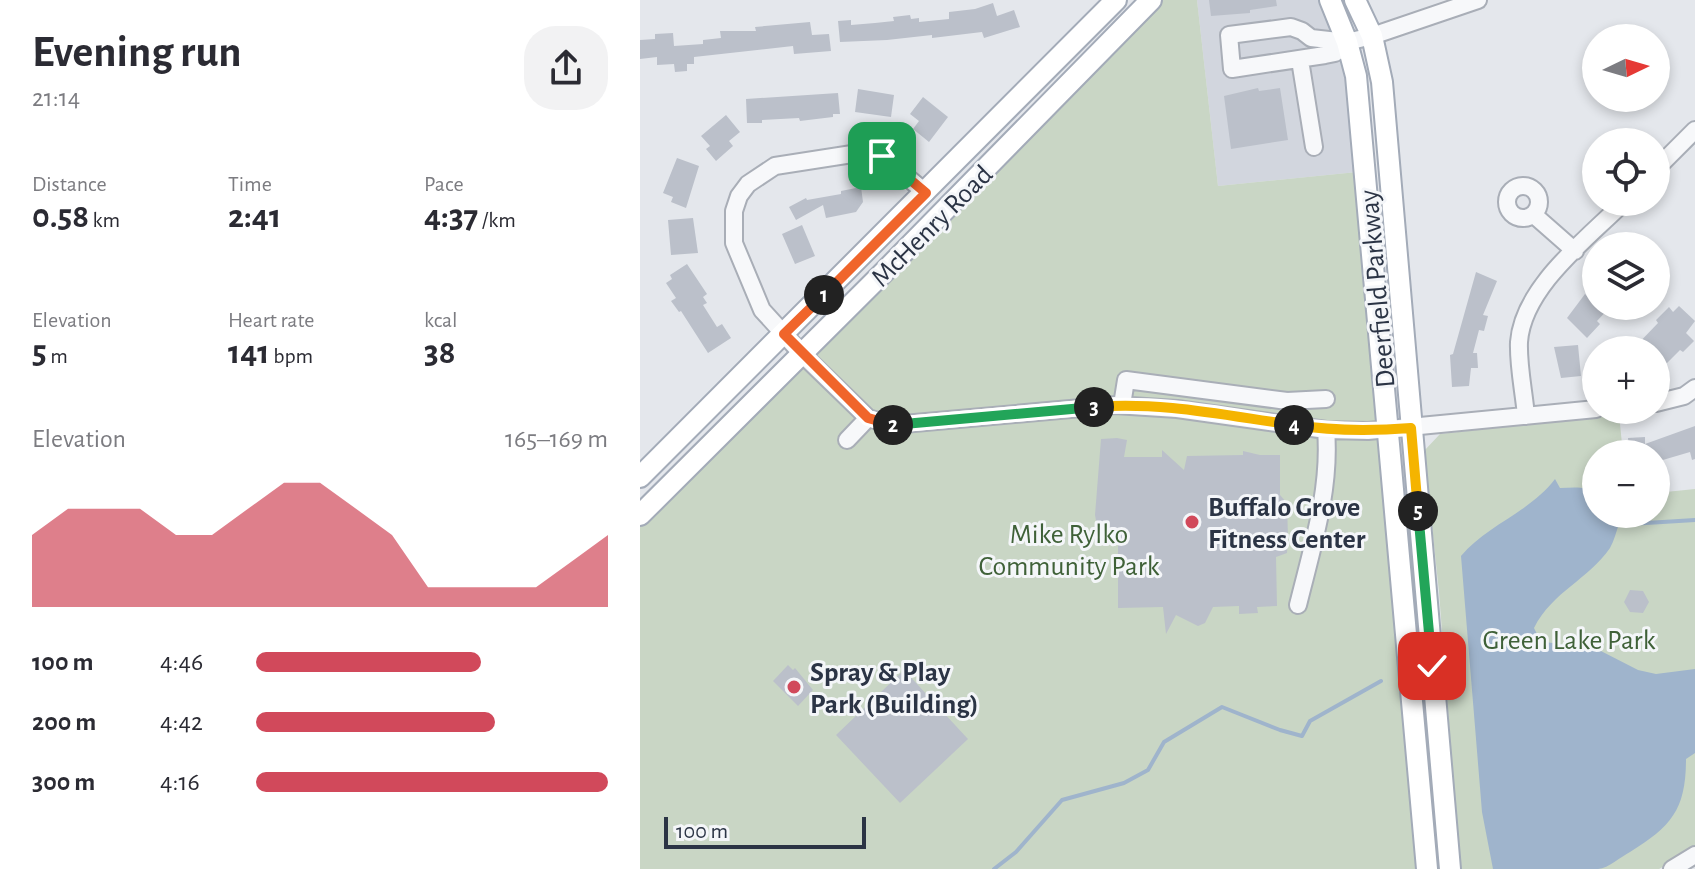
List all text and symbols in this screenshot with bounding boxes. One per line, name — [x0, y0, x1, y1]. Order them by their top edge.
north arrow — [1582, 24, 1670, 112]
map controls — [1582, 24, 1670, 528]
button: share — [524, 26, 608, 110]
text: Evening run — [32, 31, 241, 75]
text: 21:14 — [32, 85, 80, 111]
pin — [848, 122, 916, 190]
button: locate — [1582, 128, 1670, 216]
icon: arrive — [860, 134, 904, 178]
street label: McHenry Road — [866, 160, 998, 292]
text: Distance — [32, 173, 107, 195]
text: Time — [228, 173, 272, 195]
text: Pace — [424, 173, 464, 195]
street label: Deerfield Parkway — [1355, 189, 1401, 389]
text: 0.58 — [32, 200, 89, 234]
text: 2:41 — [228, 200, 281, 234]
text: 4:37 — [424, 200, 478, 234]
text: km — [89, 209, 120, 231]
text: /km — [478, 209, 516, 231]
button: layers — [1582, 232, 1670, 320]
pin: 1 — [804, 275, 844, 315]
text: 1 — [820, 284, 828, 306]
text: Elevation — [32, 309, 112, 331]
text: Heart rate — [228, 309, 314, 331]
text: kcal — [424, 309, 458, 331]
text: 5 — [32, 336, 47, 370]
text: 141 — [228, 336, 270, 370]
text: 38 — [424, 336, 455, 370]
button: + — [1582, 336, 1670, 424]
text: m — [47, 345, 68, 367]
text: bpm — [270, 345, 313, 367]
pin: 3 — [1074, 387, 1114, 427]
text: 3 — [1089, 396, 1099, 418]
pin: 2 — [873, 405, 913, 445]
pin: 4 — [1274, 405, 1314, 445]
text: 2 — [888, 414, 898, 436]
text: 4 — [1288, 414, 1300, 436]
text: Elevation — [32, 426, 126, 452]
text: 165–169 m — [505, 426, 608, 452]
button: − — [1582, 440, 1670, 528]
pin: 5 — [1398, 491, 1438, 531]
place label: Buffalo Grove Fitness Center — [1208, 494, 1366, 554]
text: 5 — [1413, 500, 1423, 522]
marker: Buffalo Grove Fitness Center — [1183, 513, 1201, 531]
park label: Mike Rylko Community Park — [978, 521, 1160, 581]
park label: Green Lake Park — [1483, 627, 1656, 655]
pin — [1398, 632, 1466, 700]
icon: check — [1410, 644, 1454, 688]
text: 100 m — [32, 649, 93, 675]
text: 4:46 — [160, 649, 203, 675]
place label: Spray & Play Park (Building) — [810, 659, 979, 719]
marker: Spray & Play Park (Building) — [785, 678, 803, 696]
text: 200 m — [32, 709, 96, 735]
text: 4:42 — [160, 709, 203, 735]
text: 300 m — [32, 769, 95, 795]
text: 4:16 — [160, 769, 200, 795]
scale bar — [664, 813, 866, 849]
text: 100 m — [676, 820, 728, 842]

